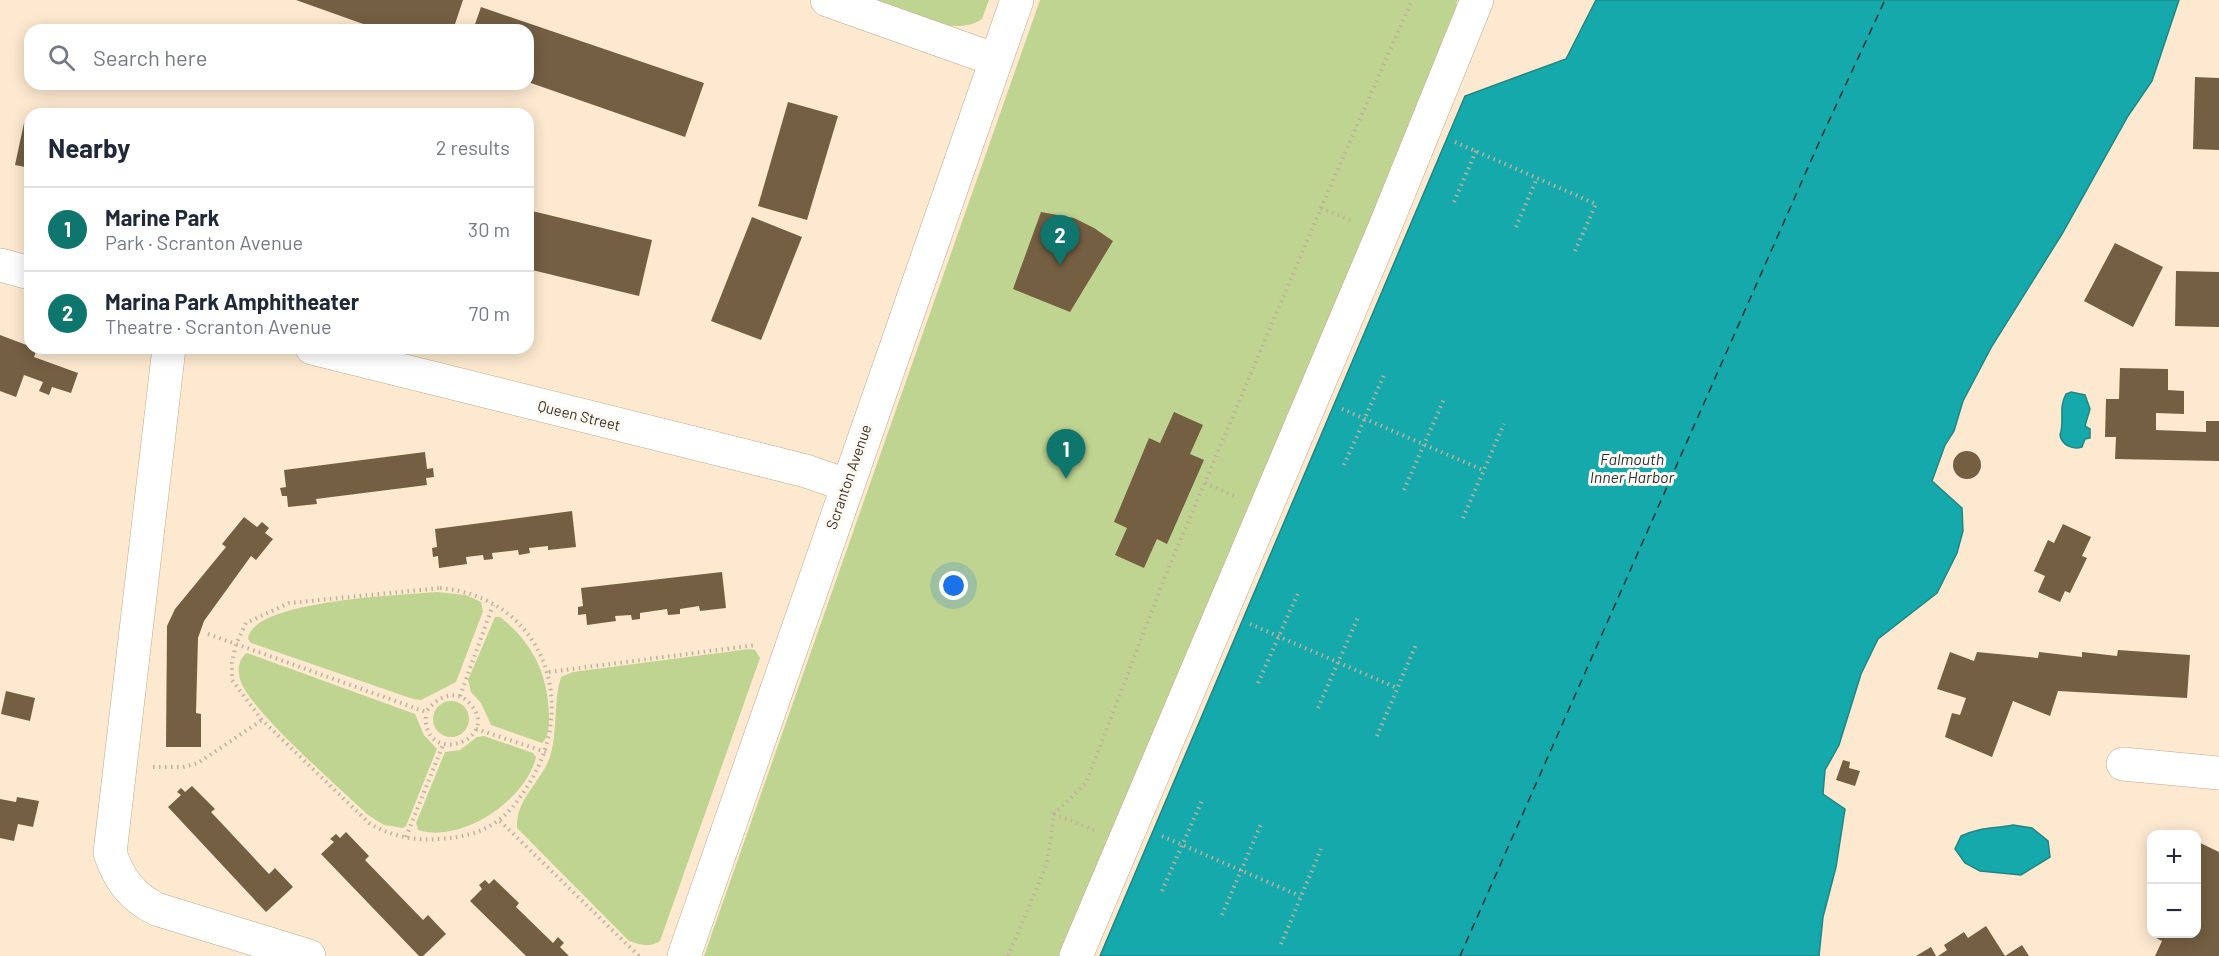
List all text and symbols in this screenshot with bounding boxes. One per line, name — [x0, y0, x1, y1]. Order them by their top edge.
search box — [24, 24, 534, 90]
icon: search — [45, 41, 78, 74]
text: Search here — [93, 44, 207, 70]
text: Nearby — [48, 132, 130, 163]
text: 2 results — [436, 135, 510, 159]
text: Marine Park — [105, 204, 220, 230]
pin: 2 — [1040, 216, 1080, 265]
text: 1 — [64, 217, 71, 241]
text: 30 m — [468, 217, 510, 241]
text: Park · Scranton Avenue — [105, 230, 303, 254]
text: Marina Park Amphitheater — [105, 288, 359, 314]
text: 2 — [62, 301, 73, 325]
text: 70 m — [469, 301, 510, 325]
text: Theatre · Scranton Avenue — [105, 314, 332, 338]
street label: Queen Street — [536, 396, 623, 434]
street label: Scranton Avenue — [822, 422, 874, 532]
pin: 1 — [1046, 430, 1086, 479]
water label: Falmouth Inner Harbor — [1590, 449, 1676, 486]
your location — [939, 571, 968, 600]
map controls — [2147, 830, 2201, 938]
button: + — [2147, 830, 2201, 884]
button: − — [2147, 884, 2201, 938]

